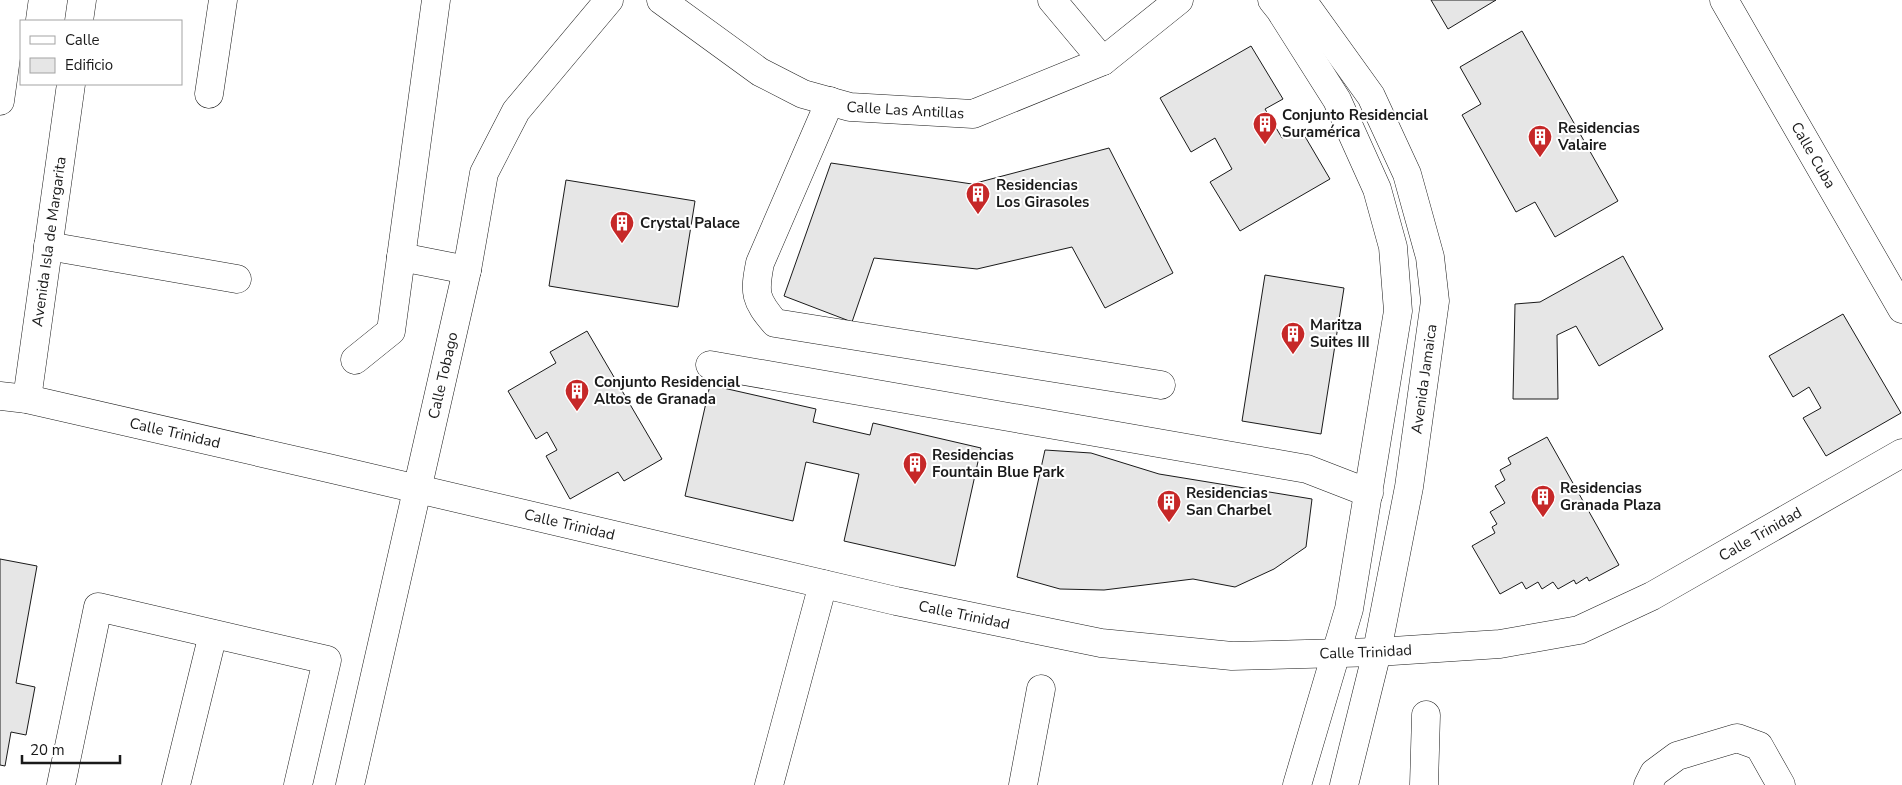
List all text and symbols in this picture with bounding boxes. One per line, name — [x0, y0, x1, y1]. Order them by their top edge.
legend — [20, 20, 182, 85]
text: Calle — [65, 30, 100, 50]
text: Edificio — [65, 55, 113, 75]
street label: Calle Las Antillas — [846, 97, 965, 123]
place label: Conjunto Residencial Suramérica — [1282, 105, 1428, 142]
building icon: Conjunto Residencial Suramérica — [1252, 111, 1278, 145]
place label: Residencias Valaire — [1557, 118, 1640, 155]
street label: Calle Cuba — [1786, 118, 1840, 192]
building icon: Residencias Valaire — [1527, 124, 1553, 158]
street label: Avenida Isla de Margarita — [27, 155, 71, 328]
place label: Residencias Los Girasoles — [996, 175, 1089, 212]
building icon: Residencias Los Girasoles — [965, 181, 991, 215]
building icon: Crystal Palace — [609, 210, 635, 244]
place label: Crystal Palace — [640, 213, 740, 233]
place label: Maritza Suites III — [1310, 315, 1370, 352]
building icon: Maritza Suites III — [1280, 321, 1306, 355]
street label: Avenida Jamaica — [1406, 323, 1442, 435]
street label: Calle Tobago — [423, 330, 463, 421]
place label: Conjunto Residencial Altos de Granada — [594, 372, 740, 409]
building icon: Conjunto Residencial Altos de Granada — [564, 378, 590, 412]
street label: Calle Trinidad — [128, 413, 222, 453]
place label: Residencias Fountain Blue Park — [932, 445, 1065, 482]
building icon: Residencias Fountain Blue Park — [902, 451, 928, 485]
place label: Residencias Granada Plaza — [1560, 478, 1661, 515]
place label: Residencias San Charbel — [1186, 483, 1272, 520]
building icon: Residencias Granada Plaza — [1530, 484, 1556, 518]
building icon: Residencias San Charbel — [1156, 489, 1182, 523]
street label: Calle Trinidad — [1715, 502, 1805, 566]
street label: Calle Trinidad — [522, 504, 617, 545]
street label: Calle Trinidad — [917, 596, 1012, 634]
street label: Calle Trinidad — [1319, 640, 1413, 664]
scale bar — [22, 732, 120, 764]
text: 20 m — [30, 740, 65, 760]

